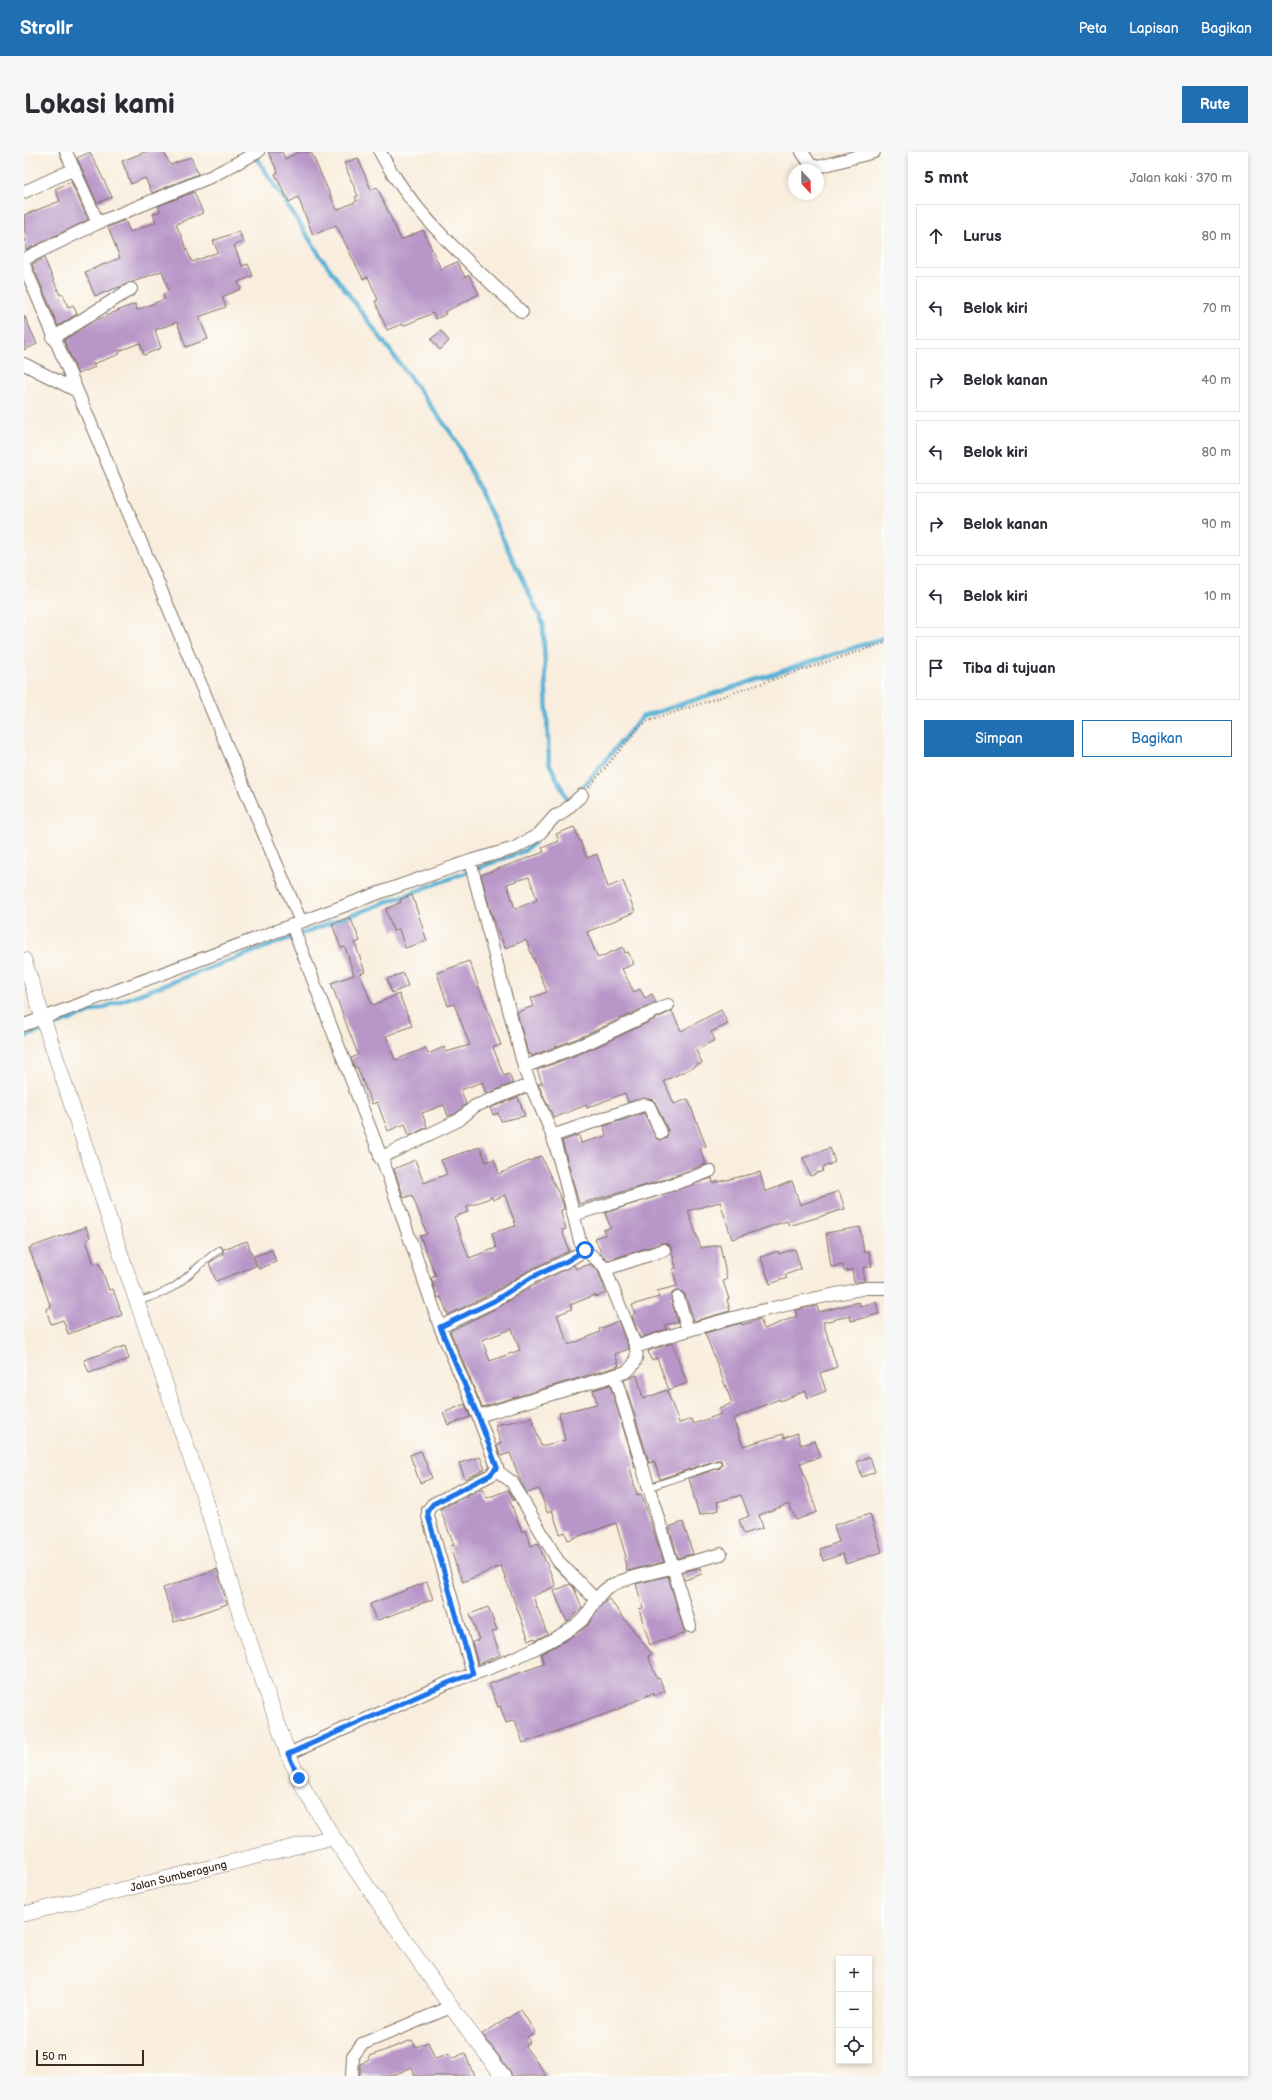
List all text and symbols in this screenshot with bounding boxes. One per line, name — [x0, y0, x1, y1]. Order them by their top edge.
text: Strollr — [20, 17, 73, 40]
text: Peta — [1079, 20, 1107, 37]
text: Lapisan — [1129, 20, 1179, 37]
text: Bagikan — [1201, 20, 1252, 37]
button: Rute — [1182, 86, 1248, 123]
text: Lokasi kami — [24, 88, 175, 121]
north arrow — [788, 164, 824, 200]
text: 5 mnt — [924, 168, 968, 188]
text: Jalan kaki · 370 m — [1129, 170, 1232, 186]
icon: ahead — [925, 225, 947, 247]
text: Lurus — [963, 227, 1002, 246]
text: 80 m — [1202, 228, 1231, 244]
icon: left — [925, 297, 947, 319]
text: Belok kiri — [963, 299, 1028, 318]
text: 70 m — [1203, 300, 1231, 316]
icon: right — [925, 369, 947, 391]
text: Belok kanan — [963, 371, 1048, 390]
text: 40 m — [1201, 372, 1231, 388]
icon: left — [925, 441, 947, 463]
text: Belok kiri — [963, 443, 1028, 462]
text: 80 m — [1202, 444, 1231, 460]
icon: right — [925, 513, 947, 535]
text: Belok kanan — [963, 515, 1048, 534]
text: 90 m — [1202, 516, 1231, 532]
icon: left — [925, 585, 947, 607]
text: Belok kiri — [963, 587, 1028, 606]
text: 10 m — [1204, 588, 1231, 604]
icon: arrive — [925, 657, 947, 679]
text: Tiba di tujuan — [963, 659, 1056, 678]
button: Simpan — [924, 720, 1074, 757]
button: Bagikan — [1082, 720, 1232, 757]
route start — [576, 1241, 594, 1259]
route end — [290, 1769, 308, 1787]
street label: Jalan Sumberagung — [129, 1858, 228, 1894]
map controls — [836, 1956, 872, 2064]
button: + — [836, 1956, 872, 1992]
button: − — [836, 1992, 872, 2028]
button: locate — [836, 2028, 872, 2064]
scale bar — [36, 2048, 144, 2067]
text: 50 m — [42, 2050, 67, 2063]

